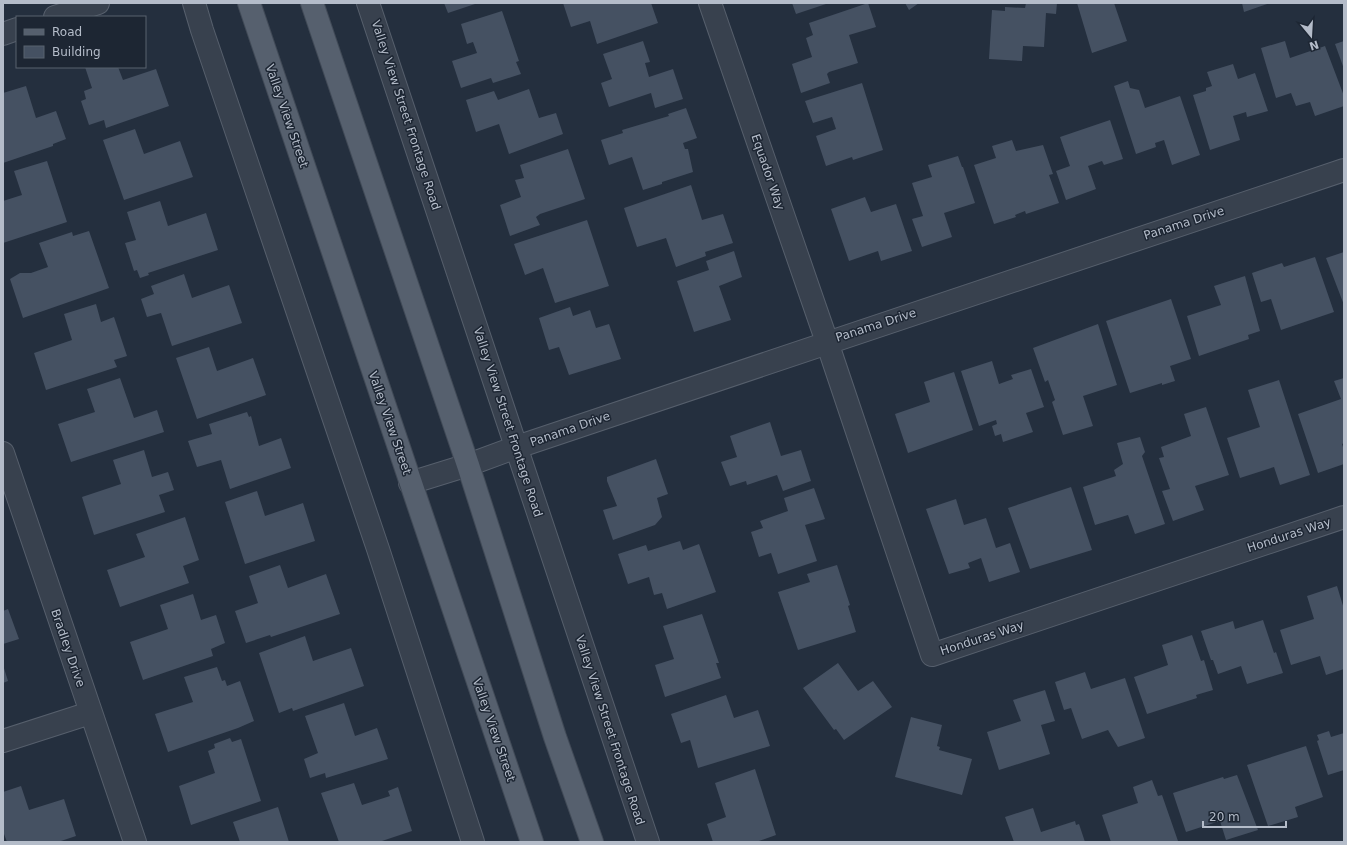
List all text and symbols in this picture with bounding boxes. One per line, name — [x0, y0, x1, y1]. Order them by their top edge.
legend — [16, 16, 146, 68]
north arrow — [1291, 16, 1331, 56]
street label: Valley View Street Frontage Road — [369, 18, 443, 212]
text: Road — [52, 25, 82, 39]
text: N — [1308, 37, 1320, 53]
text: Building — [52, 45, 101, 59]
street label: Valley View Street — [263, 62, 311, 170]
street label: Equador Way — [748, 132, 788, 212]
street label: Panama Drive — [1142, 203, 1226, 243]
street label: Panama Drive — [834, 305, 918, 345]
street label: Valley View Street Frontage Road — [471, 325, 545, 519]
street label: Valley View Street — [366, 369, 414, 477]
street label: Panama Drive — [528, 409, 612, 449]
street label: Honduras Way — [1245, 515, 1333, 555]
street label: Bradley Drive — [48, 607, 88, 689]
street label: Honduras Way — [938, 618, 1026, 658]
street label: Valley View Street Frontage Road — [573, 633, 647, 827]
street label: Valley View Street — [470, 676, 518, 784]
scale bar — [1203, 803, 1286, 829]
text: 20 m — [1209, 810, 1240, 824]

